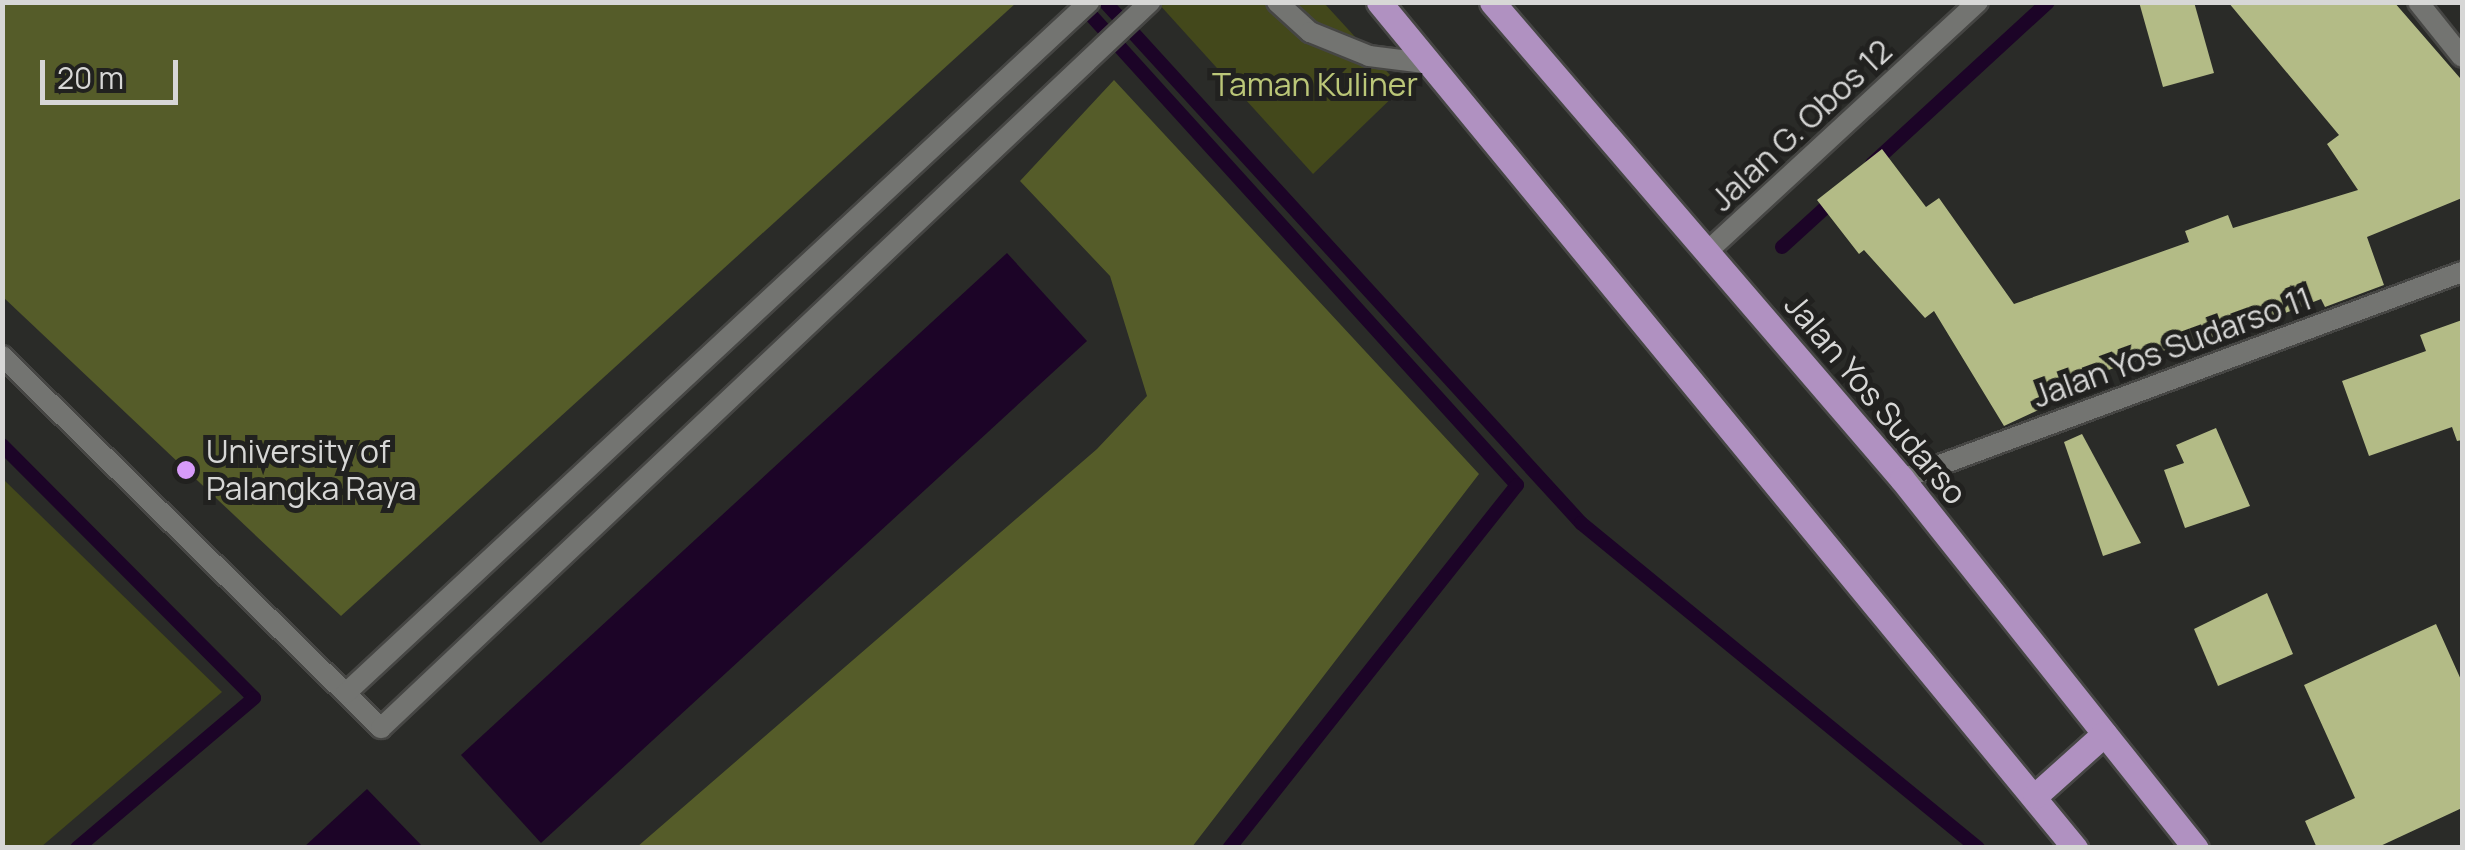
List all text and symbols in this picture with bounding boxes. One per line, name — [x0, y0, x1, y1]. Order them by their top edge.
street label: Jalan G. Obos 12 — [1703, 31, 1899, 219]
scale bar — [45, 40, 182, 102]
text: 20 m — [57, 57, 124, 98]
park label: Taman Kuliner — [1212, 65, 1418, 103]
street label: Jalan Yos Sudarso 11 — [2027, 279, 2317, 415]
street label: Jalan Yos Sudarso — [1777, 286, 1975, 512]
place label: University of Palangka Raya — [206, 433, 417, 508]
marker: University of Palangka Raya — [175, 459, 197, 481]

